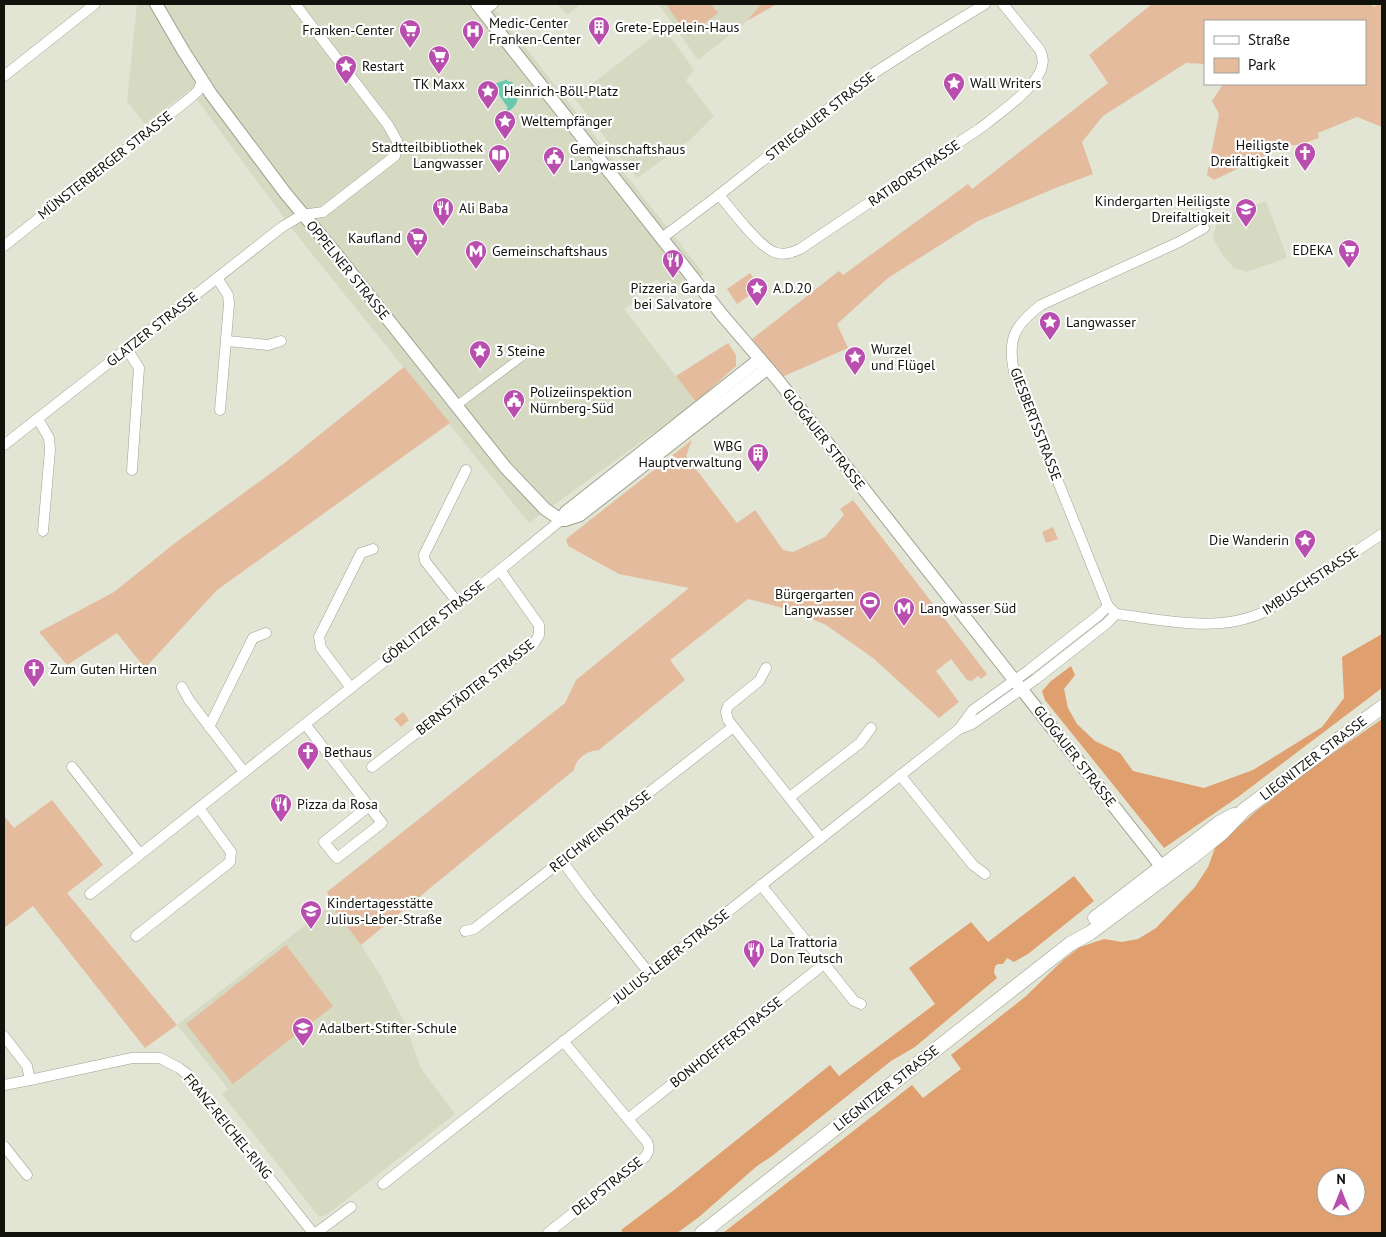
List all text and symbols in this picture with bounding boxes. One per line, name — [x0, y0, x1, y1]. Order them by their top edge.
place label: Medic-Center Franken-Center — [489, 14, 581, 48]
building icon: Grete-Eppelein-Haus — [587, 15, 611, 46]
supermarket icon: Franken-Center — [398, 18, 422, 49]
place label: Grete-Eppelein-Haus — [615, 18, 739, 36]
hospital icon: Medic-Center Franken-Center — [461, 19, 485, 50]
legend — [1204, 20, 1366, 85]
place label: Franken-Center — [302, 21, 394, 39]
text: Straße — [1248, 30, 1290, 49]
supermarket icon: TK Maxx — [427, 44, 451, 75]
place icon: Restart — [334, 54, 358, 85]
text: Park — [1248, 55, 1276, 74]
place label: Restart — [362, 57, 405, 75]
street label: STRIEGAUER STRASSE — [762, 68, 878, 164]
place icon: Wall Writers — [942, 71, 966, 102]
place label: Wall Writers — [970, 74, 1042, 92]
place label: TK Maxx — [413, 75, 465, 93]
place icon: Heinrich-Böll-Platz — [476, 79, 500, 110]
place label: Heinrich-Böll-Platz — [504, 82, 618, 100]
street label: MÜNSTERBERGER STRASSE — [34, 107, 176, 223]
place icon: Weltempfänger — [493, 109, 517, 140]
place label: Weltempfänger — [521, 112, 612, 130]
street label: RATIBORSTRASSE — [865, 136, 963, 210]
place label: Heiligste Dreifaltigkeit — [1211, 136, 1289, 170]
place label: Stadtteilbibliothek Langwasser — [372, 138, 483, 172]
place label: Gemeinschaftshaus Langwasser — [570, 140, 685, 174]
church icon: Heiligste Dreifaltigkeit — [1293, 141, 1317, 172]
library icon: Stadtteilbibliothek Langwasser — [487, 143, 511, 174]
public building icon: Gemeinschaftshaus Langwasser — [542, 145, 566, 176]
place label: Kindergarten Heiligste Dreifaltigkeit — [1095, 192, 1230, 226]
restaurant icon: Ali Baba — [431, 196, 455, 227]
school or university icon: Kindergarten Heiligste Dreifaltigkeit — [1234, 197, 1258, 228]
place label: Ali Baba — [459, 199, 508, 217]
street label: OPPELNER STRASSE — [302, 217, 394, 323]
supermarket icon: Kaufland — [405, 226, 429, 257]
place label: Kaufland — [348, 229, 401, 247]
supermarket icon: EDEKA — [1337, 238, 1361, 269]
metro station icon: Gemeinschaftshaus — [464, 239, 488, 270]
place label: EDEKA — [1293, 241, 1334, 259]
place label: Gemeinschaftshaus — [492, 242, 607, 260]
restaurant icon: Pizzeria Garda bei Salvatore — [661, 248, 685, 279]
place icon: A.D.20 — [745, 276, 769, 307]
place label: Pizzeria Garda bei Salvatore — [631, 279, 716, 313]
place label: A.D.20 — [773, 279, 812, 297]
street label: GLATZER STRASSE — [103, 288, 201, 370]
place icon: Langwasser — [1038, 310, 1062, 341]
place label: Langwasser — [1066, 313, 1136, 331]
place icon: 3 Steine — [468, 339, 492, 370]
place label: Wurzel und Flügel — [871, 340, 935, 374]
place label: 3 Steine — [496, 342, 545, 360]
place icon: Wurzel und Flügel — [843, 345, 867, 376]
street label: GIESBERTSSTRASSE — [1006, 365, 1066, 483]
place label: Polizeiinspektion Nürnberg-Süd — [530, 383, 632, 417]
street label: GLOGAUER STRASSE — [779, 385, 869, 493]
public building icon: Polizeiinspektion Nürnberg-Süd — [502, 388, 526, 419]
place label: WBG Hauptverwaltung — [639, 437, 742, 471]
building icon: WBG Hauptverwaltung — [746, 442, 770, 473]
place icon: Die Wanderin — [1293, 528, 1317, 559]
place label: Die Wanderin — [1209, 531, 1289, 549]
street label: IMBUSCHSTRASSE — [1259, 543, 1361, 619]
street label: GÖRLITZER STRASSE — [378, 576, 488, 668]
place label: Bürgergarten Langwasser — [775, 585, 854, 619]
sports icon: Bürgergarten Langwasser — [858, 590, 882, 621]
metro station icon: Langwasser Süd — [892, 596, 916, 627]
place label: Langwasser Süd — [920, 599, 1016, 617]
street label: BERNSTÄDTER STRASSE — [412, 635, 538, 739]
church icon: Zum Guten Hirten — [22, 657, 46, 688]
place label: Zum Guten Hirten — [50, 660, 157, 678]
street label: GLOGAUER STRASSE — [1030, 702, 1120, 810]
street label: LIEGNITZER STRASSE — [1256, 712, 1370, 804]
church icon: Bethaus — [296, 740, 320, 771]
place label: Bethaus — [324, 743, 372, 761]
street label: REICHWEINSTRASSE — [546, 786, 654, 876]
restaurant icon: Pizza da Rosa — [269, 792, 293, 823]
place label: Pizza da Rosa — [297, 795, 378, 813]
place label: Kindertagesstätte Julius-Leber-Straße — [326, 894, 442, 928]
school or university icon: Kindertagesstätte Julius-Leber-Straße — [299, 899, 323, 930]
street label: JULIUS-LEBER-STRASSE — [608, 905, 733, 1008]
place label: La Trattoria Don Teutsch — [770, 933, 843, 967]
restaurant icon: La Trattoria Don Teutsch — [742, 938, 766, 969]
street label: BONHOEFFERSTRASSE — [666, 993, 786, 1091]
school or university icon: Adalbert-Stifter-Schule — [291, 1016, 315, 1047]
place label: Adalbert-Stifter-Schule — [319, 1019, 457, 1037]
street label: LIEGNITZER STRASSE — [830, 1041, 942, 1135]
street label: FRANZ-REICHEL-RING — [180, 1070, 276, 1182]
street label: DELPSTRASSE — [568, 1153, 646, 1219]
north arrow — [1316, 1167, 1366, 1217]
text: N — [1336, 1170, 1346, 1188]

